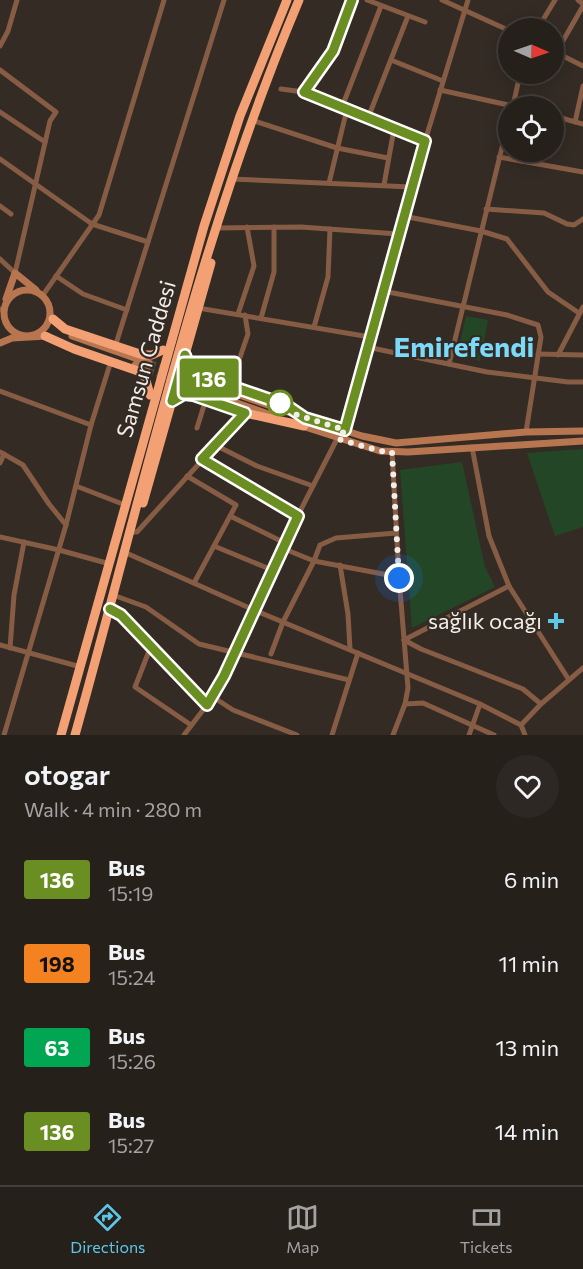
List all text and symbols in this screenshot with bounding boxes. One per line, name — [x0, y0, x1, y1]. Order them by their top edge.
north arrow — [498, 18, 564, 84]
map controls — [498, 18, 564, 162]
button: locate — [498, 96, 564, 162]
street label: Samsun Caddesi — [110, 277, 181, 440]
district label: Emirefendi — [394, 329, 534, 363]
line badge: 136 — [174, 358, 244, 398]
text: 136 — [192, 366, 226, 391]
unlabelled marker — [267, 390, 293, 416]
your location — [384, 563, 414, 593]
place label: sağlık ocağı — [428, 607, 542, 634]
marker: sağlık ocağı — [547, 612, 565, 630]
button: heart — [496, 755, 559, 818]
text: otogar — [24, 757, 110, 791]
text: Walk · 4 min · 280 m — [24, 797, 202, 821]
text: Bus — [108, 854, 145, 881]
text: 6 min — [504, 866, 559, 893]
text: 136 — [40, 867, 74, 892]
text: 15:19 — [108, 881, 153, 905]
text: Bus — [108, 938, 145, 965]
text: 11 min — [499, 950, 559, 977]
text: 198 — [39, 951, 75, 976]
text: 15:24 — [108, 965, 156, 989]
text: Bus — [108, 1022, 145, 1049]
text: 13 min — [495, 1034, 559, 1061]
text: 63 — [44, 1035, 70, 1060]
text: 15:26 — [108, 1049, 156, 1073]
text: Bus — [108, 1106, 145, 1133]
text: 14 min — [495, 1118, 559, 1145]
text: 136 — [40, 1119, 74, 1144]
text: 15:27 — [108, 1133, 154, 1157]
tab: Directions — [70, 1201, 145, 1256]
tab: Map — [286, 1201, 319, 1256]
tab: Tickets — [460, 1201, 513, 1256]

